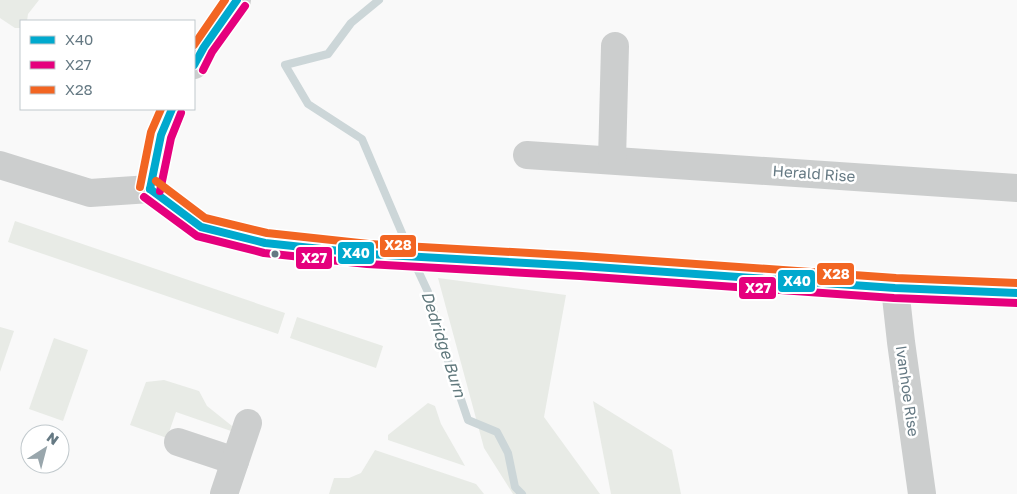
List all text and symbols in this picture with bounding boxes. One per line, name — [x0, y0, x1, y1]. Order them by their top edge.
legend — [20, 20, 195, 110]
text: X40 — [65, 30, 93, 48]
text: X27 — [65, 55, 92, 73]
text: X28 — [65, 80, 93, 98]
street label: Herald Rise — [772, 161, 856, 185]
line badge: X28 — [379, 234, 417, 258]
text: X28 — [384, 236, 412, 253]
line badge: X40 — [337, 241, 375, 265]
text: X40 — [342, 244, 370, 261]
line badge: X27 — [295, 246, 333, 270]
unlabelled marker — [270, 249, 280, 259]
text: X27 — [301, 249, 327, 266]
line badge: X28 — [816, 262, 855, 286]
text: X28 — [822, 265, 850, 282]
line badge: X40 — [777, 269, 816, 293]
text: X40 — [783, 272, 811, 289]
line badge: X27 — [738, 276, 777, 300]
text: X27 — [745, 279, 771, 296]
water label: Dedridge Burn — [417, 288, 471, 401]
street label: Ivanhoe Rise — [893, 344, 923, 438]
north arrow — [20, 424, 70, 474]
text: N — [44, 428, 62, 448]

